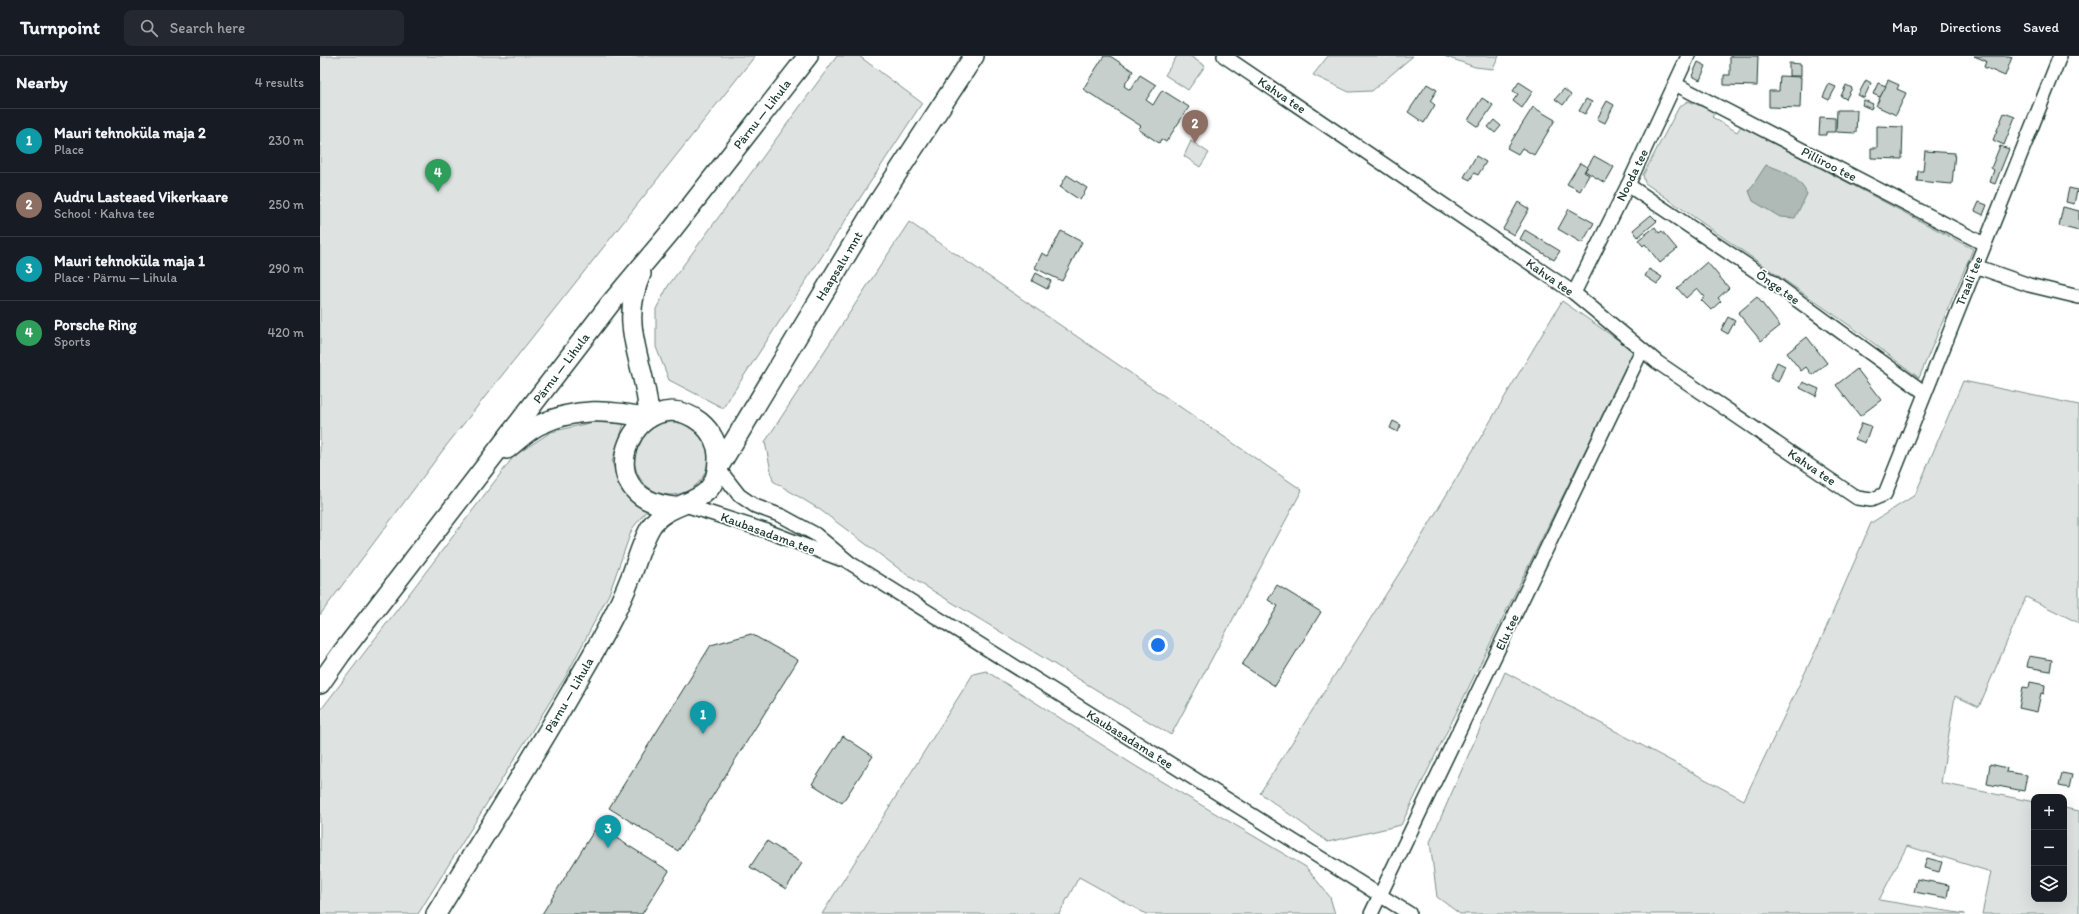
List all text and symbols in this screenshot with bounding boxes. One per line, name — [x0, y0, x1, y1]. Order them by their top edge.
search box — [124, 10, 404, 46]
text: Turnpoint — [20, 16, 100, 39]
icon: search — [138, 17, 160, 39]
text: Search here — [170, 19, 245, 37]
text: Map — [1892, 19, 1918, 36]
text: Directions — [1940, 19, 2001, 36]
text: Saved — [2023, 19, 2059, 36]
text: Nearby — [16, 72, 68, 92]
street label: Kahva tee — [1255, 73, 1309, 117]
text: 4 results — [255, 75, 304, 90]
street label: Pärnu — Lihula — [730, 76, 794, 152]
pin: 2 — [1182, 110, 1208, 143]
text: Mauri tehnoküla maja 2 — [54, 124, 206, 142]
text: 1 — [26, 133, 32, 148]
text: 230 m — [268, 133, 304, 148]
text: Place — [54, 142, 84, 157]
street label: Pilliroo tee — [1799, 144, 1859, 184]
street label: Nooda tee — [1613, 146, 1651, 204]
pin: 4 — [425, 159, 451, 192]
text: Audru Lasteaed Vikerkaare — [54, 188, 228, 206]
text: 2 — [26, 197, 32, 212]
text: 250 m — [268, 197, 304, 212]
text: School · Kahva tee — [54, 206, 155, 221]
street label: Haapsalu mnt — [812, 229, 866, 303]
text: Mauri tehnoküla maja 1 — [54, 252, 205, 270]
street label: Traali tee — [1952, 254, 1986, 308]
street label: Kahva tee — [1523, 255, 1577, 299]
text: 3 — [25, 261, 33, 276]
text: 290 m — [268, 261, 304, 276]
street label: Õnge tee — [1753, 267, 1803, 307]
text: Place · Pärnu — Lihula — [54, 270, 177, 285]
text: Porsche Ring — [54, 316, 137, 334]
text: 4 — [25, 325, 33, 340]
text: 420 m — [267, 325, 304, 340]
street label: Pärnu — Lihula — [530, 330, 593, 406]
text: Sports — [54, 334, 90, 349]
street label: Kahva tee — [1785, 445, 1839, 489]
street label: Kaubasadama tee — [719, 509, 817, 557]
street label: Elu tee — [1492, 611, 1522, 653]
your location — [1148, 635, 1168, 655]
street label: Pärnu — Lihula — [541, 655, 597, 735]
pin: 1 — [690, 701, 716, 734]
street label: Kaubasadama tee — [1084, 706, 1176, 772]
map controls — [2031, 794, 2067, 902]
button: + — [2031, 794, 2067, 830]
pin: 3 — [595, 815, 621, 848]
button: − — [2031, 830, 2067, 866]
button: layers — [2031, 866, 2067, 902]

